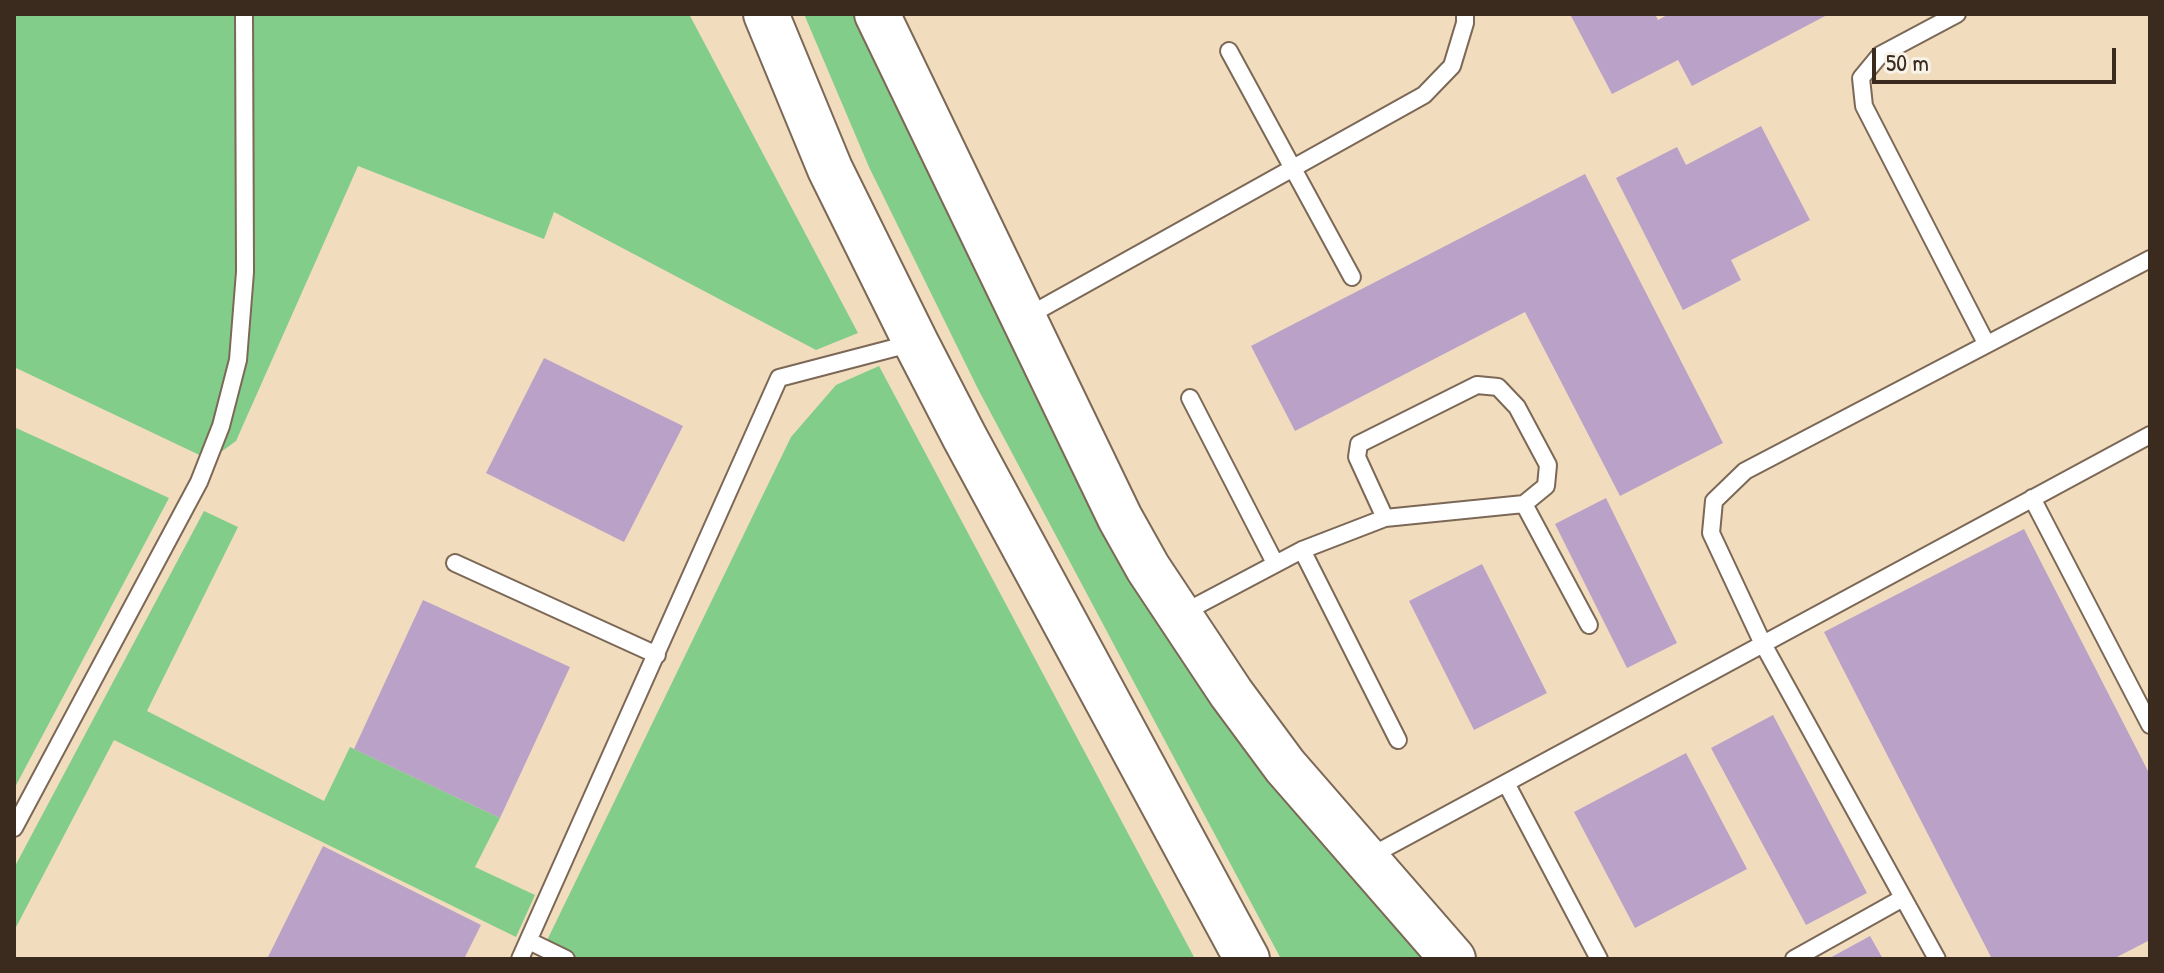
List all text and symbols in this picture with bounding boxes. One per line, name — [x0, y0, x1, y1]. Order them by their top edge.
scale bar — [1876, 32, 2120, 82]
text: 50 m — [1886, 46, 1929, 78]

